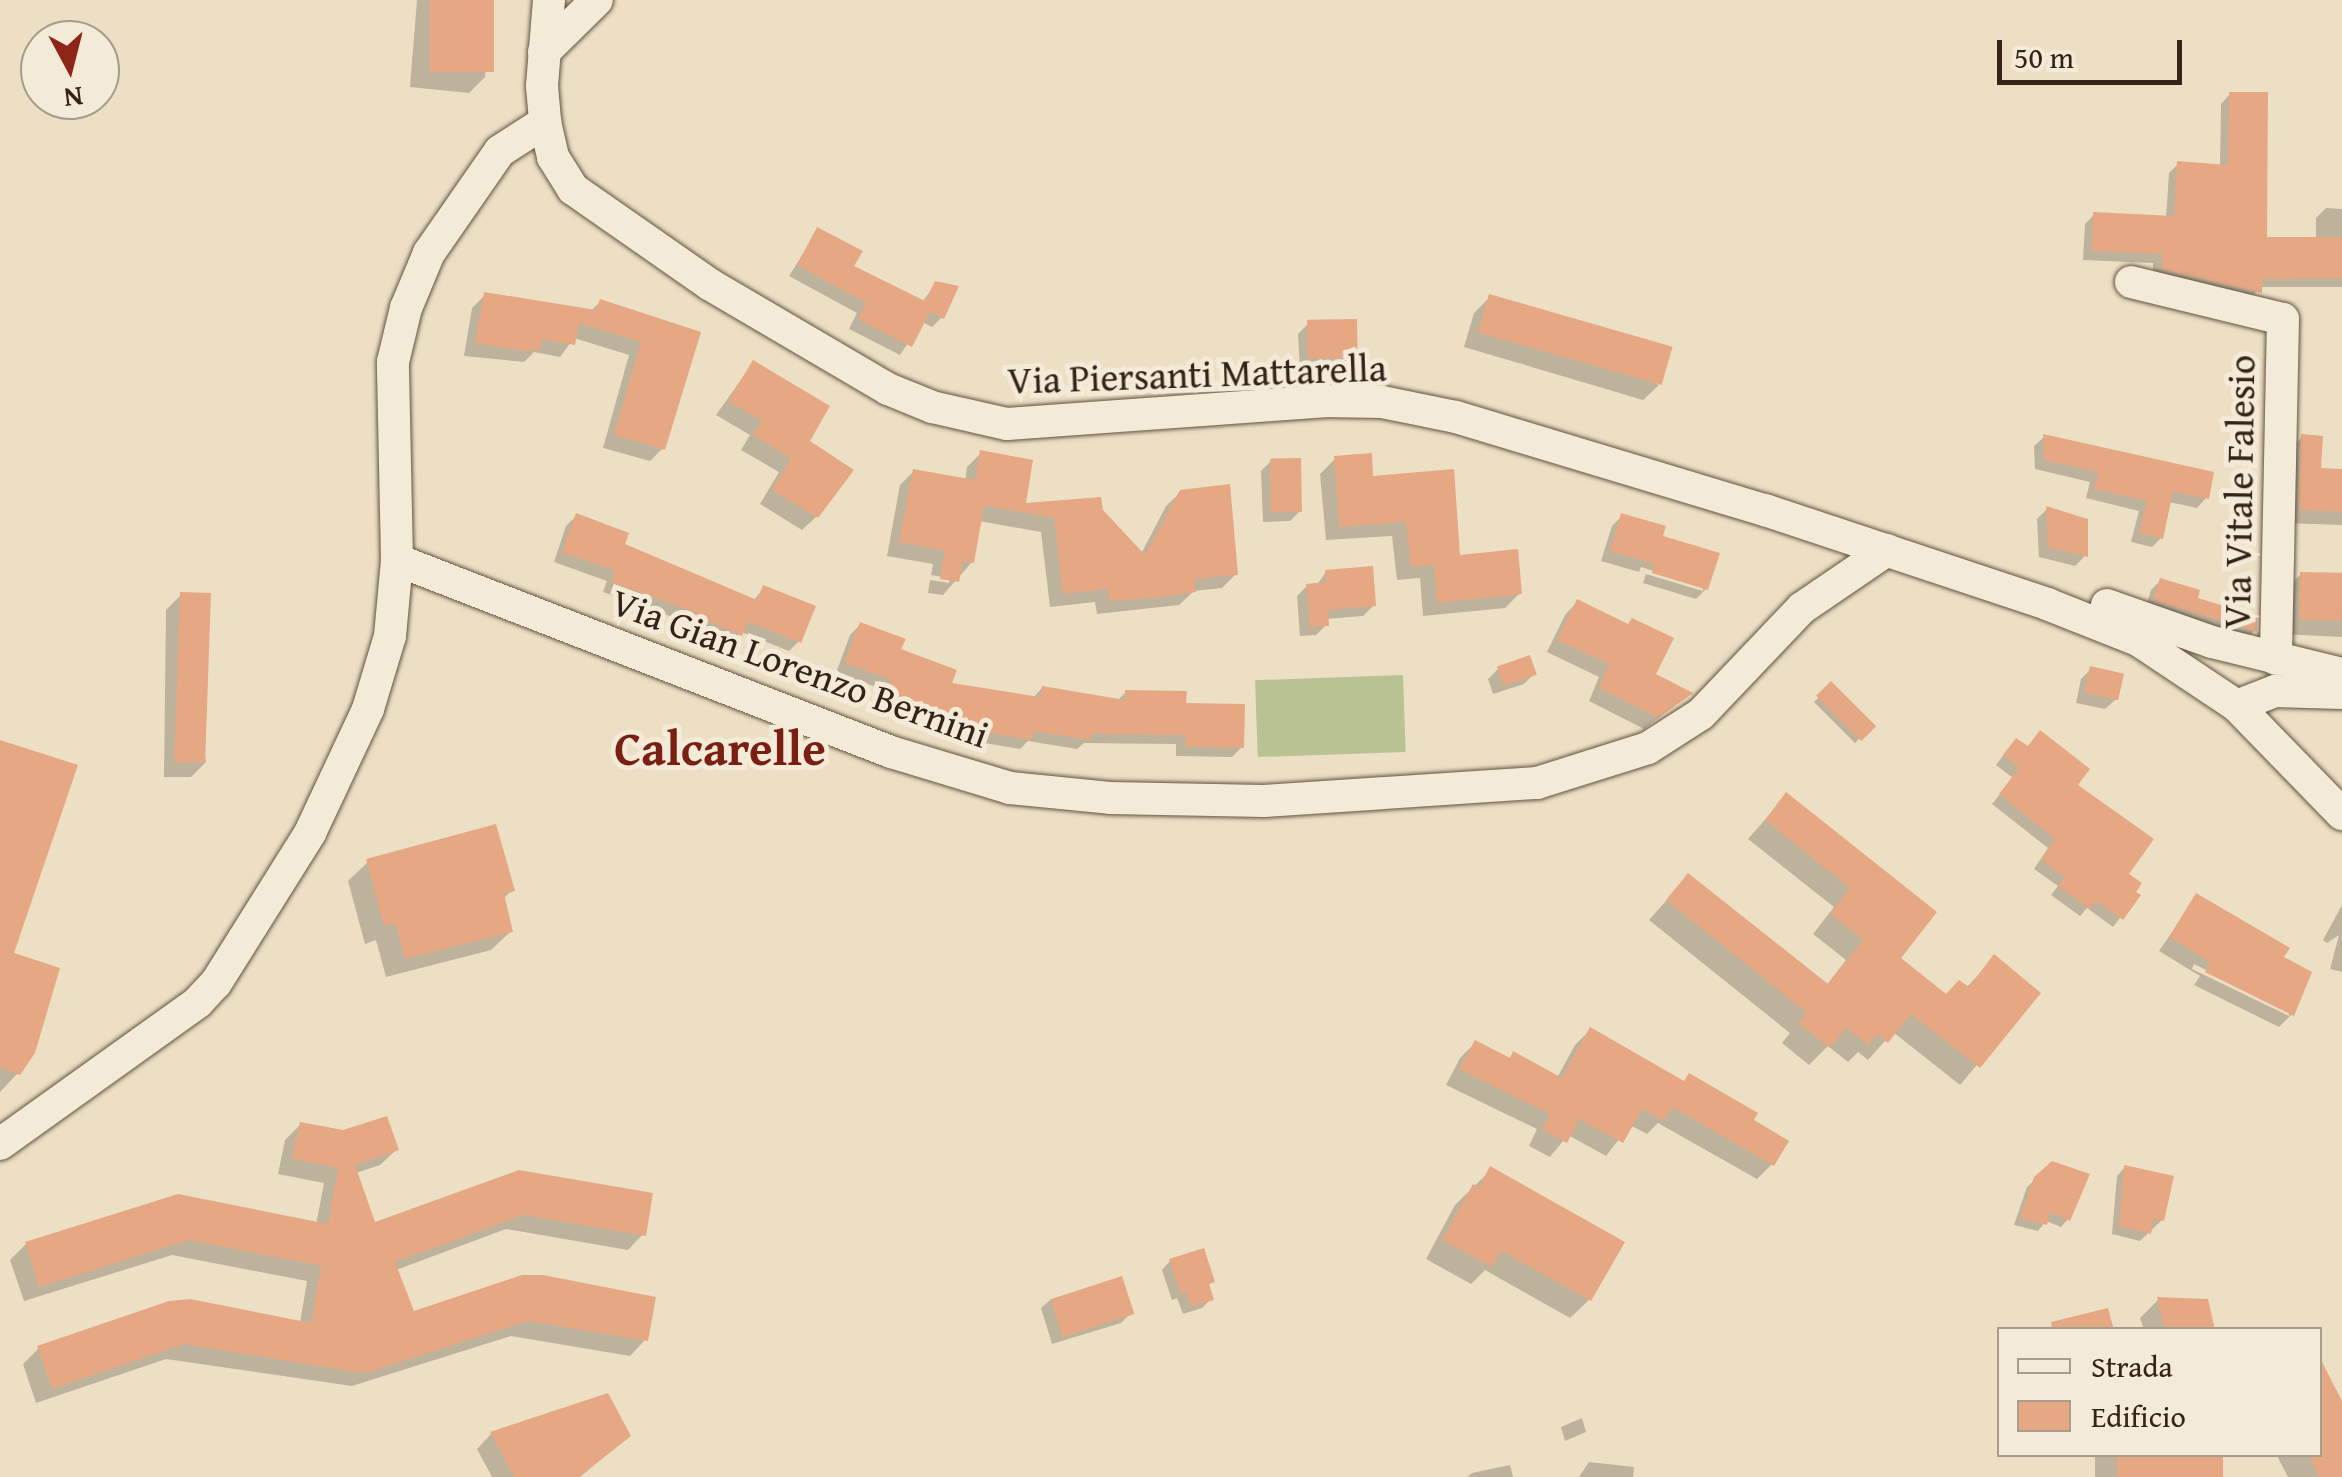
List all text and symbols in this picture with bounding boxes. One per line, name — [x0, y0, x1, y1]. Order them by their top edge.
north arrow — [20, 20, 120, 120]
scale bar — [2002, 20, 2187, 82]
text: 50 m — [2014, 35, 2074, 79]
text: N — [62, 77, 85, 120]
street label: Via Piersanti Mattarella — [1007, 345, 1387, 403]
street label: Via Vitale Falesio — [2214, 354, 2264, 630]
street label: Via Gian Lorenzo Bernini — [605, 578, 995, 758]
district label: Calcarelle — [614, 719, 826, 777]
legend — [1997, 1327, 2322, 1457]
text: Strada — [2091, 1344, 2173, 1388]
text: Edificio — [2091, 1394, 2186, 1438]

